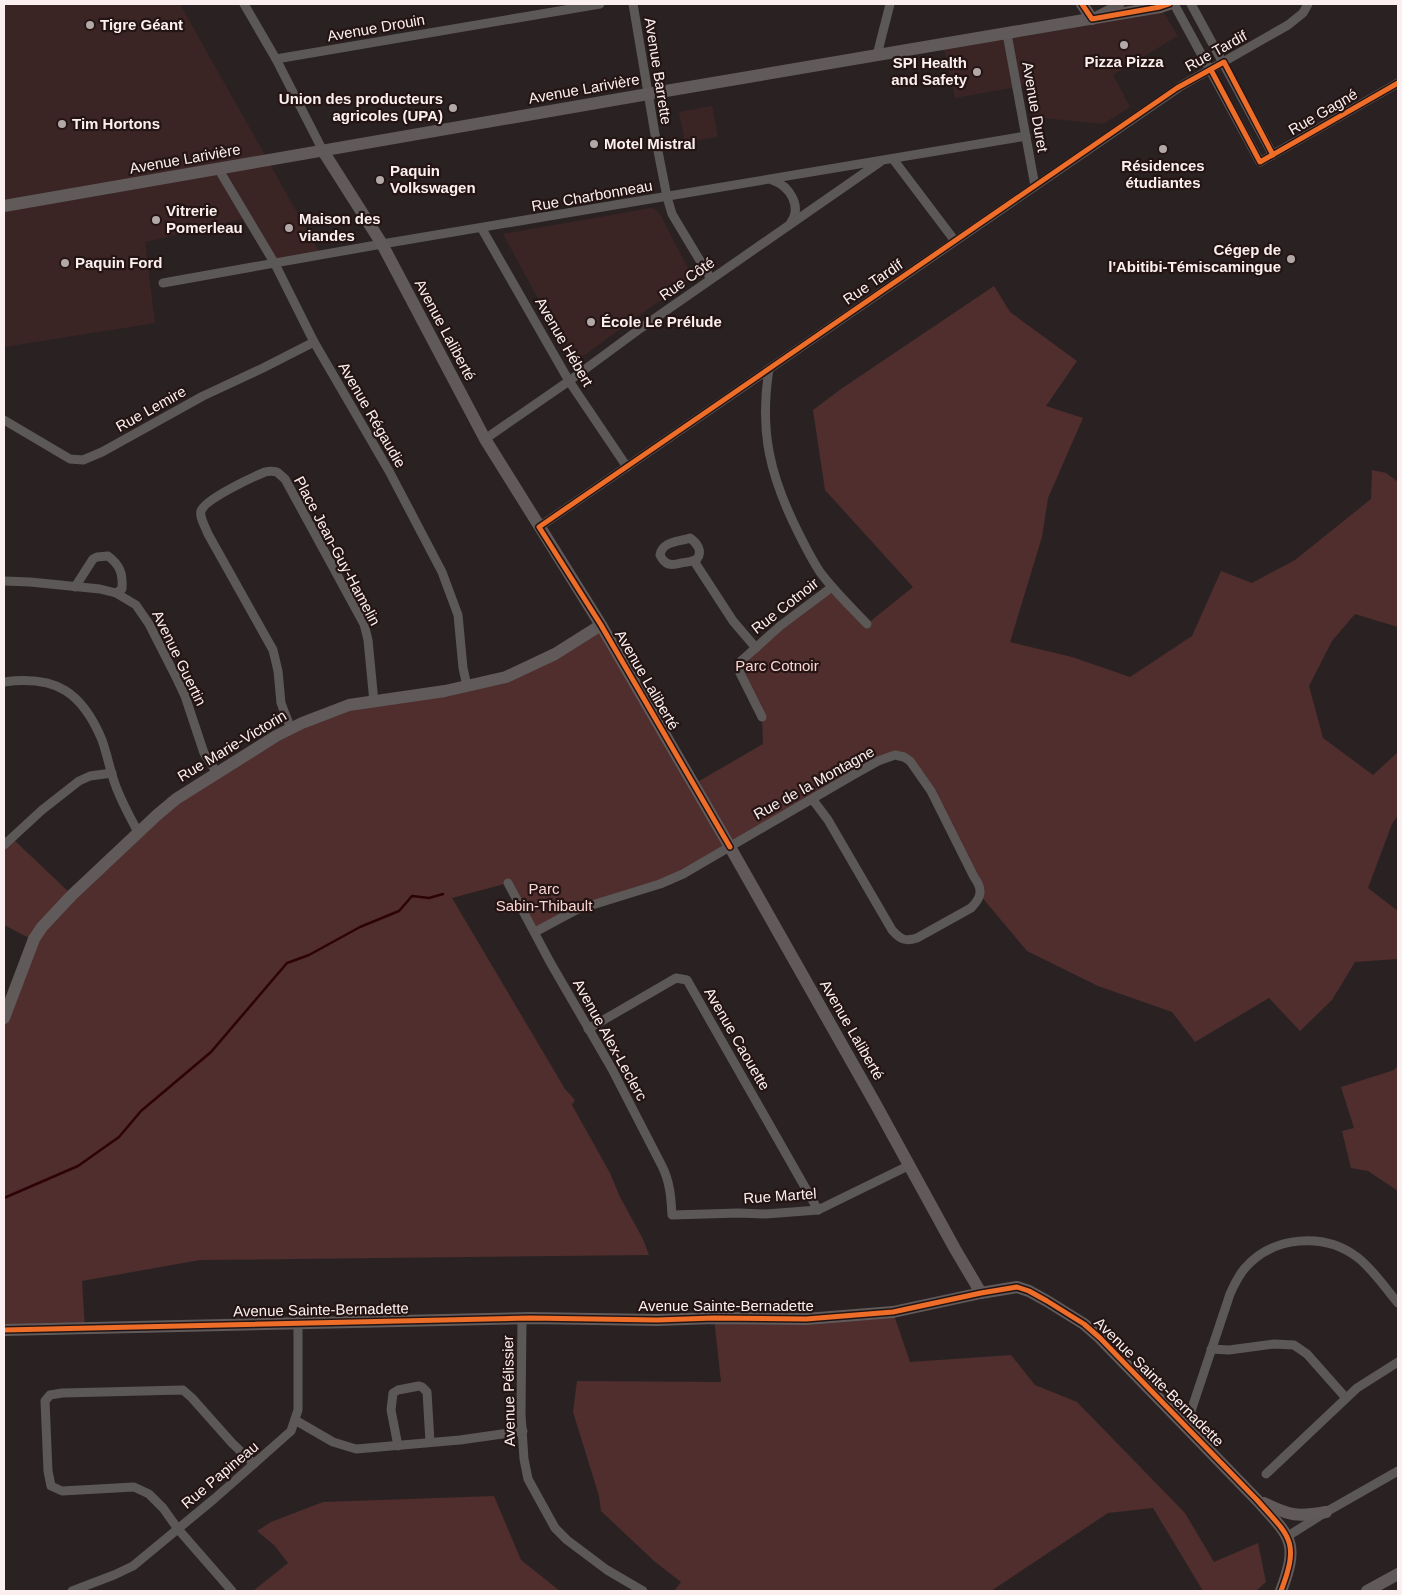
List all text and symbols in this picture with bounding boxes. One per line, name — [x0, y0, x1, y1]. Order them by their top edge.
street label: Avenue Drouin — [326, 11, 426, 44]
place label: Tigre Géant — [100, 16, 183, 33]
street label: Avenue Barrette — [642, 16, 675, 126]
marker: Tigre Géant — [84, 19, 96, 31]
street label: Rue Tardif — [1182, 26, 1250, 75]
marker: Pizza Pizza — [1118, 39, 1130, 51]
place label: Pizza Pizza — [1084, 53, 1164, 70]
place label: SPI Health and Safety — [891, 54, 968, 88]
street label: Avenue Duret — [1019, 60, 1052, 154]
marker: SPI Health and Safety — [971, 66, 983, 78]
street label: Avenue Larivière — [527, 70, 641, 107]
street label: Rue Gagné — [1285, 85, 1360, 138]
place label: Union des producteurs agricoles (UPA) — [279, 90, 443, 124]
marker: Union des producteurs agricoles (UPA) — [447, 102, 459, 114]
place label: Tim Hortons — [72, 115, 160, 132]
marker: Tim Hortons — [56, 118, 68, 130]
place label: Motel Mistral — [604, 135, 696, 152]
marker: Motel Mistral — [588, 138, 600, 150]
street label: Avenue Larivière — [128, 140, 242, 177]
marker: Résidences étudiantes — [1157, 143, 1169, 155]
place label: Résidences étudiantes — [1121, 157, 1205, 191]
place label: Paquin Volkswagen — [390, 162, 476, 196]
marker: Paquin Volkswagen — [374, 174, 386, 186]
street label: Rue Charbonneau — [530, 176, 654, 215]
place label: Vitrerie Pomerleau — [166, 202, 243, 236]
place label: Maison des viandes — [299, 210, 381, 244]
marker: Vitrerie Pomerleau — [150, 214, 162, 226]
marker: Maison des viandes — [283, 222, 295, 234]
place label: Cégep de l'Abitibi-Témiscamingue — [1108, 241, 1281, 275]
street label: Rue Côté — [656, 253, 718, 304]
marker: Cégep de l'Abitibi-Témiscamingue — [1285, 253, 1297, 265]
place label: Paquin Ford — [75, 254, 163, 271]
street label: Rue Tardif — [840, 255, 906, 308]
marker: Paquin Ford — [59, 257, 71, 269]
street label: Avenue Laliberté — [412, 276, 479, 383]
street label: Avenue Hébert — [532, 294, 597, 390]
place label: École Le Prélude — [601, 313, 722, 330]
marker: École Le Prélude — [585, 316, 597, 328]
street label: Avenue Régaudie — [335, 359, 410, 471]
street label: Rue Lemire — [113, 382, 189, 435]
street label: Place Jean-Guy-Hamelin — [291, 473, 384, 628]
street label: Rue Cotnoir — [748, 574, 821, 637]
street label: Avenue Guertin — [149, 607, 210, 708]
street label: Avenue Laliberté — [612, 627, 683, 733]
park label: Parc Cotnoir — [735, 657, 819, 674]
street label: Rue Marie-Victorin — [174, 706, 289, 785]
street label: Rue de la Montagne — [751, 742, 877, 823]
park label: Parc Sabin-Thibault — [496, 880, 593, 914]
street label: Avenue Alex-Leclerc — [570, 976, 651, 1104]
street label: Avenue Laliberté — [817, 977, 888, 1083]
street label: Avenue Caouette — [701, 984, 774, 1093]
street label: Rue Martel — [743, 1184, 817, 1207]
street label: Avenue Sainte-Bernadette — [638, 1297, 814, 1314]
street label: Avenue Sainte-Bernadette — [233, 1299, 409, 1320]
street label: Avenue Sainte-Bernadette — [1091, 1314, 1227, 1450]
street label: Avenue Pélissier — [499, 1335, 518, 1447]
street label: Rue Papineau — [178, 1438, 262, 1512]

